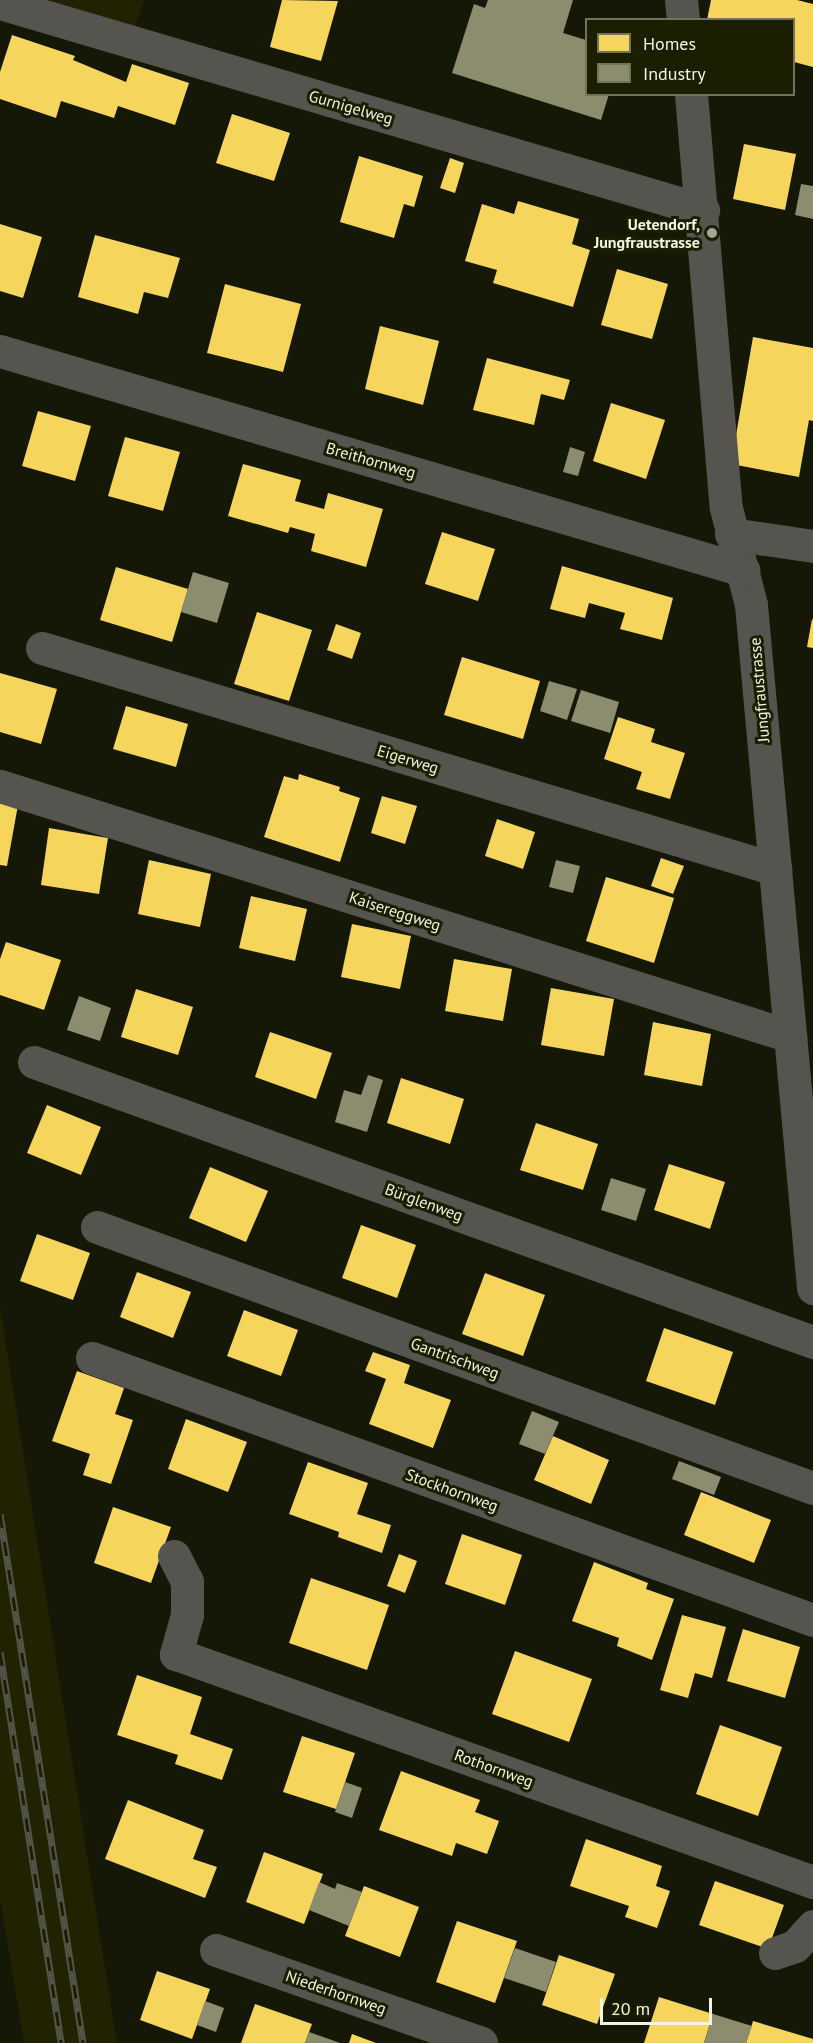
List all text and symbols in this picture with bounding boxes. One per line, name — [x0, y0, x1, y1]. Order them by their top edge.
legend — [585, 18, 795, 96]
text: Homes — [643, 32, 696, 55]
text: Industry — [643, 62, 706, 85]
street label: Gurnigelweg — [307, 86, 395, 128]
place label: Uetendorf, Jungfraustrasse — [594, 214, 700, 252]
marker: Uetendorf, Jungfraustrasse — [705, 226, 719, 240]
street label: Breithornweg — [324, 438, 418, 482]
street label: Jungfraustrasse — [745, 637, 773, 743]
street label: Eigerweg — [375, 741, 441, 777]
street label: Kaisereggweg — [347, 887, 443, 935]
street label: Bürglenweg — [382, 1179, 466, 1225]
street label: Gantrischweg — [408, 1333, 502, 1383]
street label: Stockhornweg — [403, 1464, 501, 1516]
street label: Rothornweg — [452, 1745, 536, 1791]
street label: Niederhornweg — [283, 1966, 389, 2018]
scale bar — [603, 1986, 716, 2024]
text: 20 m — [611, 1997, 650, 2020]

